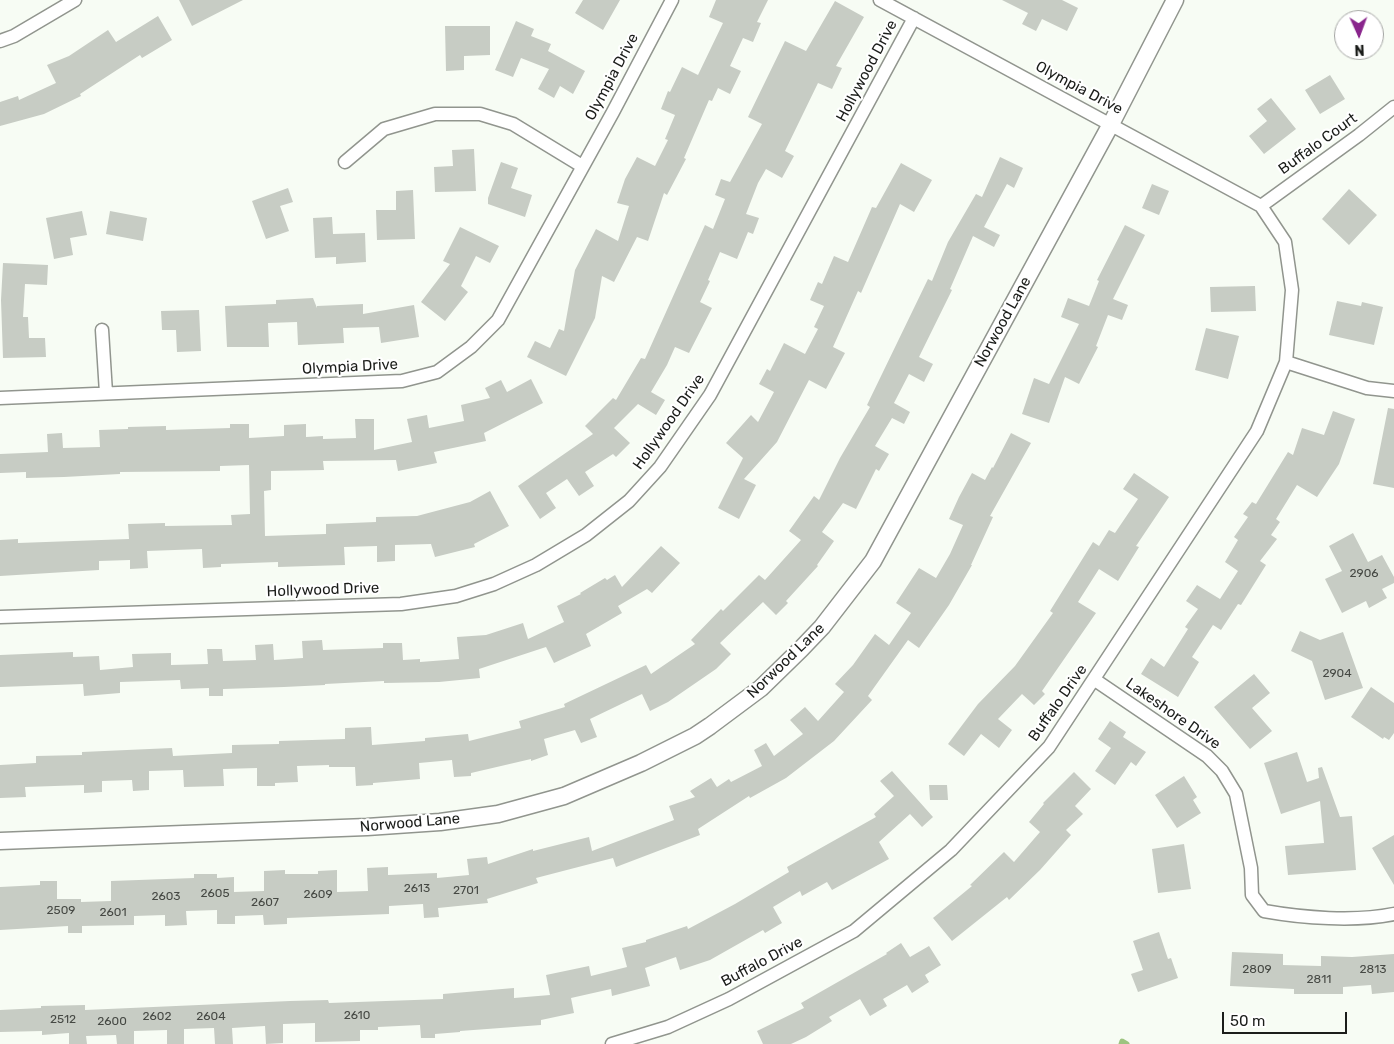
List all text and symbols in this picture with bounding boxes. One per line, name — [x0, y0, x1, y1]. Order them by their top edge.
north arrow — [1334, 10, 1384, 60]
street label: Hollywood Drive — [833, 17, 901, 125]
street label: Olympia Drive — [582, 30, 642, 124]
text: N — [1354, 41, 1365, 58]
street label: Olympia Drive — [1032, 58, 1126, 118]
street label: Buffalo Court — [1275, 109, 1361, 179]
street label: Norwood Lane — [971, 274, 1035, 370]
street label: Olympia Drive — [302, 355, 398, 379]
street label: Hollywood Drive — [629, 371, 709, 473]
house number: 2906 — [1349, 567, 1379, 581]
street label: Hollywood Drive — [266, 579, 380, 601]
street label: Norwood Lane — [744, 620, 828, 702]
street label: Buffalo Drive — [1025, 661, 1091, 745]
house number: 2904 — [1322, 667, 1352, 681]
street label: Lakeshore Drive — [1122, 675, 1224, 753]
street label: Norwood Lane — [359, 810, 461, 836]
house number: 2613 — [404, 882, 430, 896]
house number: 2701 — [453, 884, 479, 898]
house number: 2605 — [200, 887, 230, 901]
house number: 2609 — [303, 888, 333, 902]
house number: 2603 — [151, 890, 181, 904]
house number: 2607 — [251, 896, 279, 910]
house number: 2509 — [47, 904, 75, 918]
house number: 2601 — [99, 906, 127, 920]
street label: Buffalo Drive — [718, 933, 806, 991]
house number: 2809 — [1242, 963, 1272, 977]
house number: 2813 — [1359, 963, 1387, 977]
house number: 2811 — [1307, 973, 1331, 987]
scale bar — [1224, 1002, 1349, 1034]
house number: 2610 — [344, 1009, 370, 1023]
house number: 2602 — [143, 1010, 171, 1024]
house number: 2604 — [196, 1010, 226, 1024]
text: 50 m — [1230, 1012, 1265, 1030]
house number: 2512 — [50, 1013, 76, 1027]
house number: 2600 — [97, 1015, 127, 1029]

